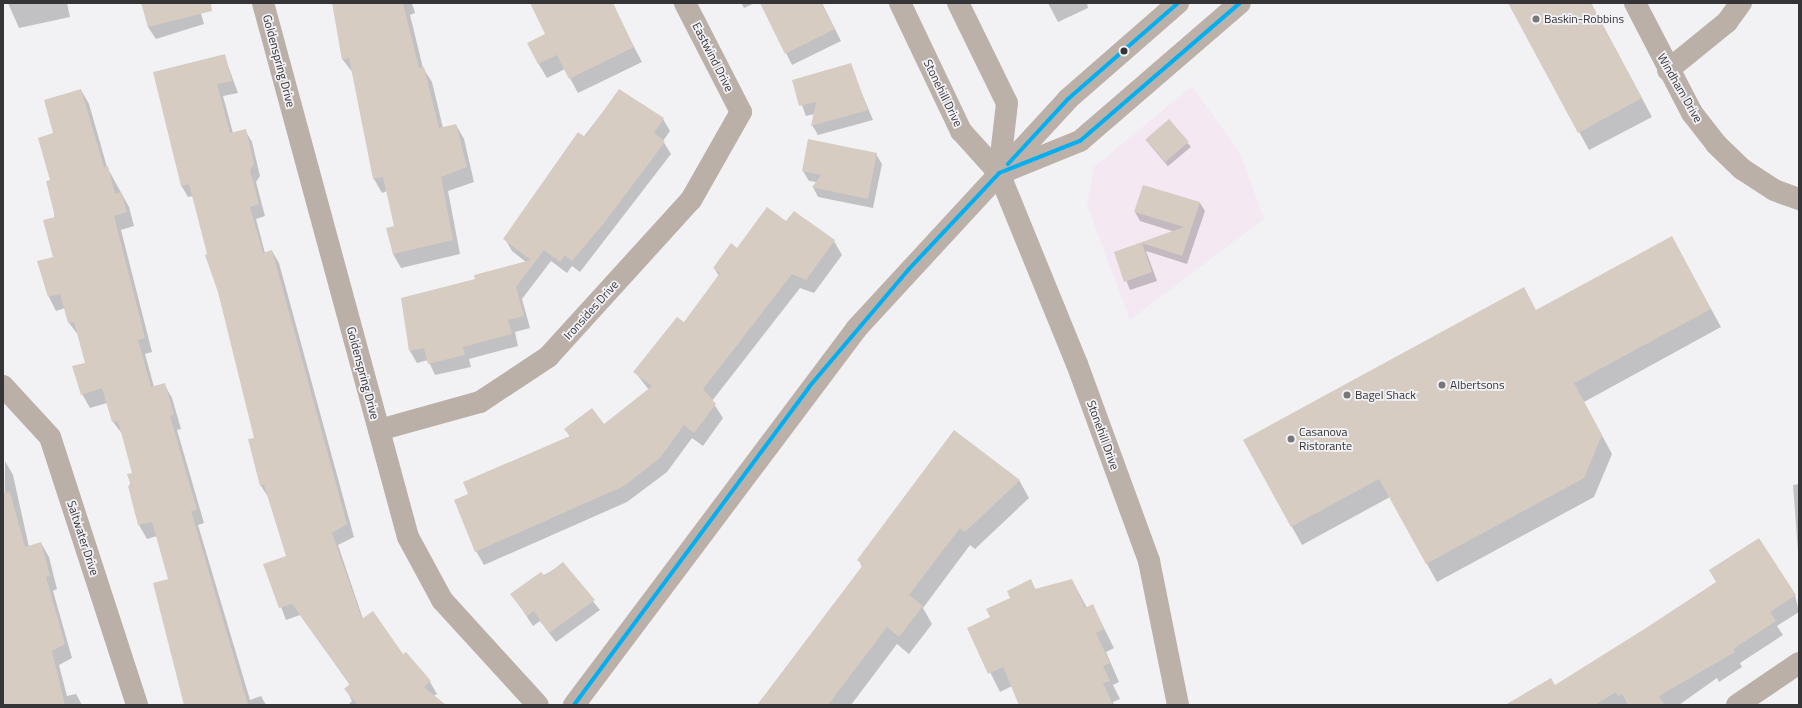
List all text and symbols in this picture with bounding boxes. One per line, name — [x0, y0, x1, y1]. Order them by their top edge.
place label: Baskin-Robbins — [1544, 12, 1624, 26]
street label: Goldenspring Drive — [260, 13, 298, 109]
marker: Baskin-Robbins — [1531, 14, 1541, 24]
street label: Eastwind Drive — [689, 20, 737, 94]
unlabelled marker — [1119, 46, 1129, 56]
street label: Windham Drive — [1654, 51, 1706, 125]
street label: Stonehill Drive — [921, 57, 965, 129]
street label: Ironsides Drive — [561, 277, 621, 343]
street label: Goldenspring Drive — [344, 325, 382, 421]
place label: Albertsons — [1450, 378, 1505, 392]
marker: Albertsons — [1437, 380, 1447, 390]
place label: Bagel Shack — [1355, 388, 1416, 402]
marker: Bagel Shack — [1342, 390, 1352, 400]
street label: Stonehill Drive — [1084, 398, 1122, 472]
place label: Casanova Ristorante — [1299, 425, 1352, 453]
marker: Casanova Ristorante — [1286, 434, 1296, 444]
street label: Saltwater Drive — [64, 499, 102, 577]

